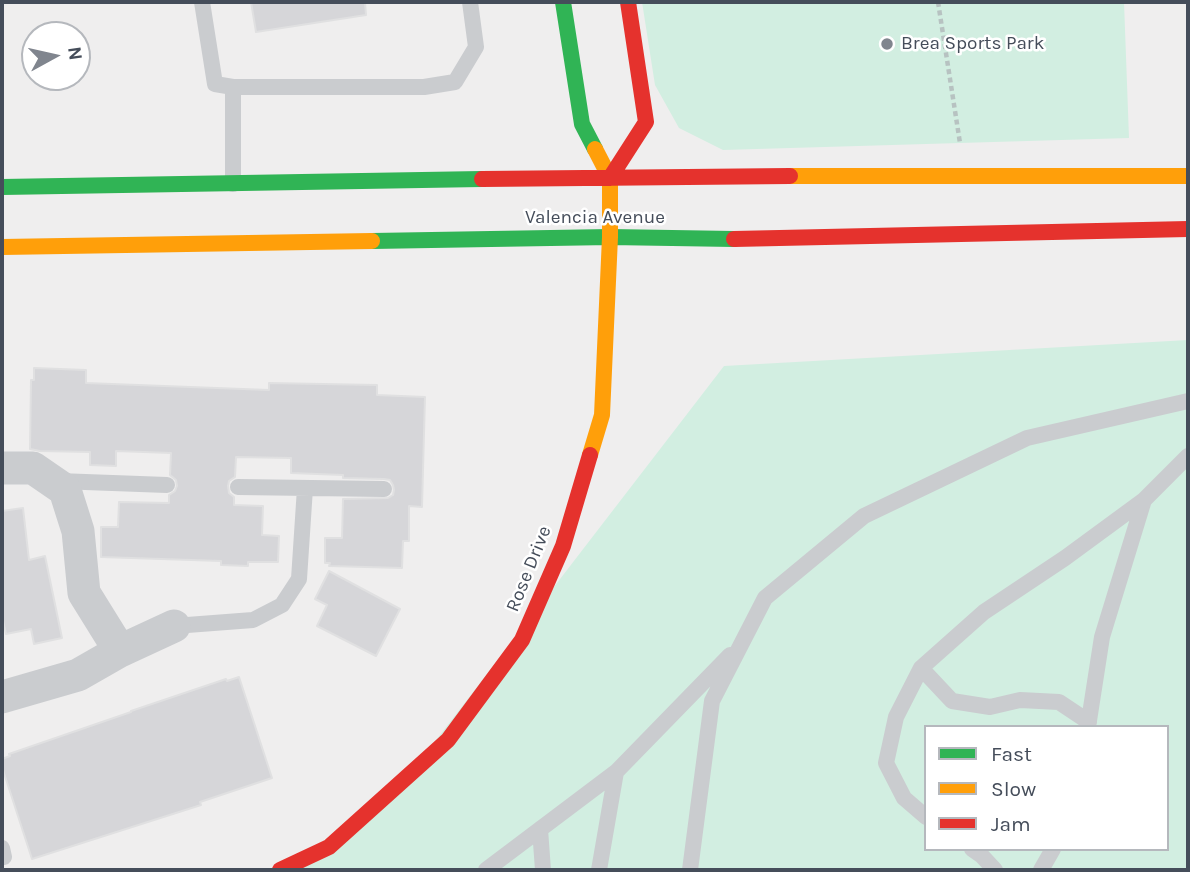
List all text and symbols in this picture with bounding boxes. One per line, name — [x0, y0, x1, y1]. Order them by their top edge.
north arrow — [21, 21, 91, 91]
place label: Brea Sports Park — [901, 33, 1044, 55]
marker: Brea Sports Park — [879, 36, 895, 52]
text: N — [63, 45, 87, 62]
street label: Valencia Avenue — [525, 207, 665, 229]
street label: Rose Drive — [501, 523, 557, 615]
legend — [924, 725, 1169, 851]
text: Fast — [991, 742, 1032, 766]
text: Slow — [991, 777, 1036, 801]
text: Jam — [991, 812, 1031, 836]

